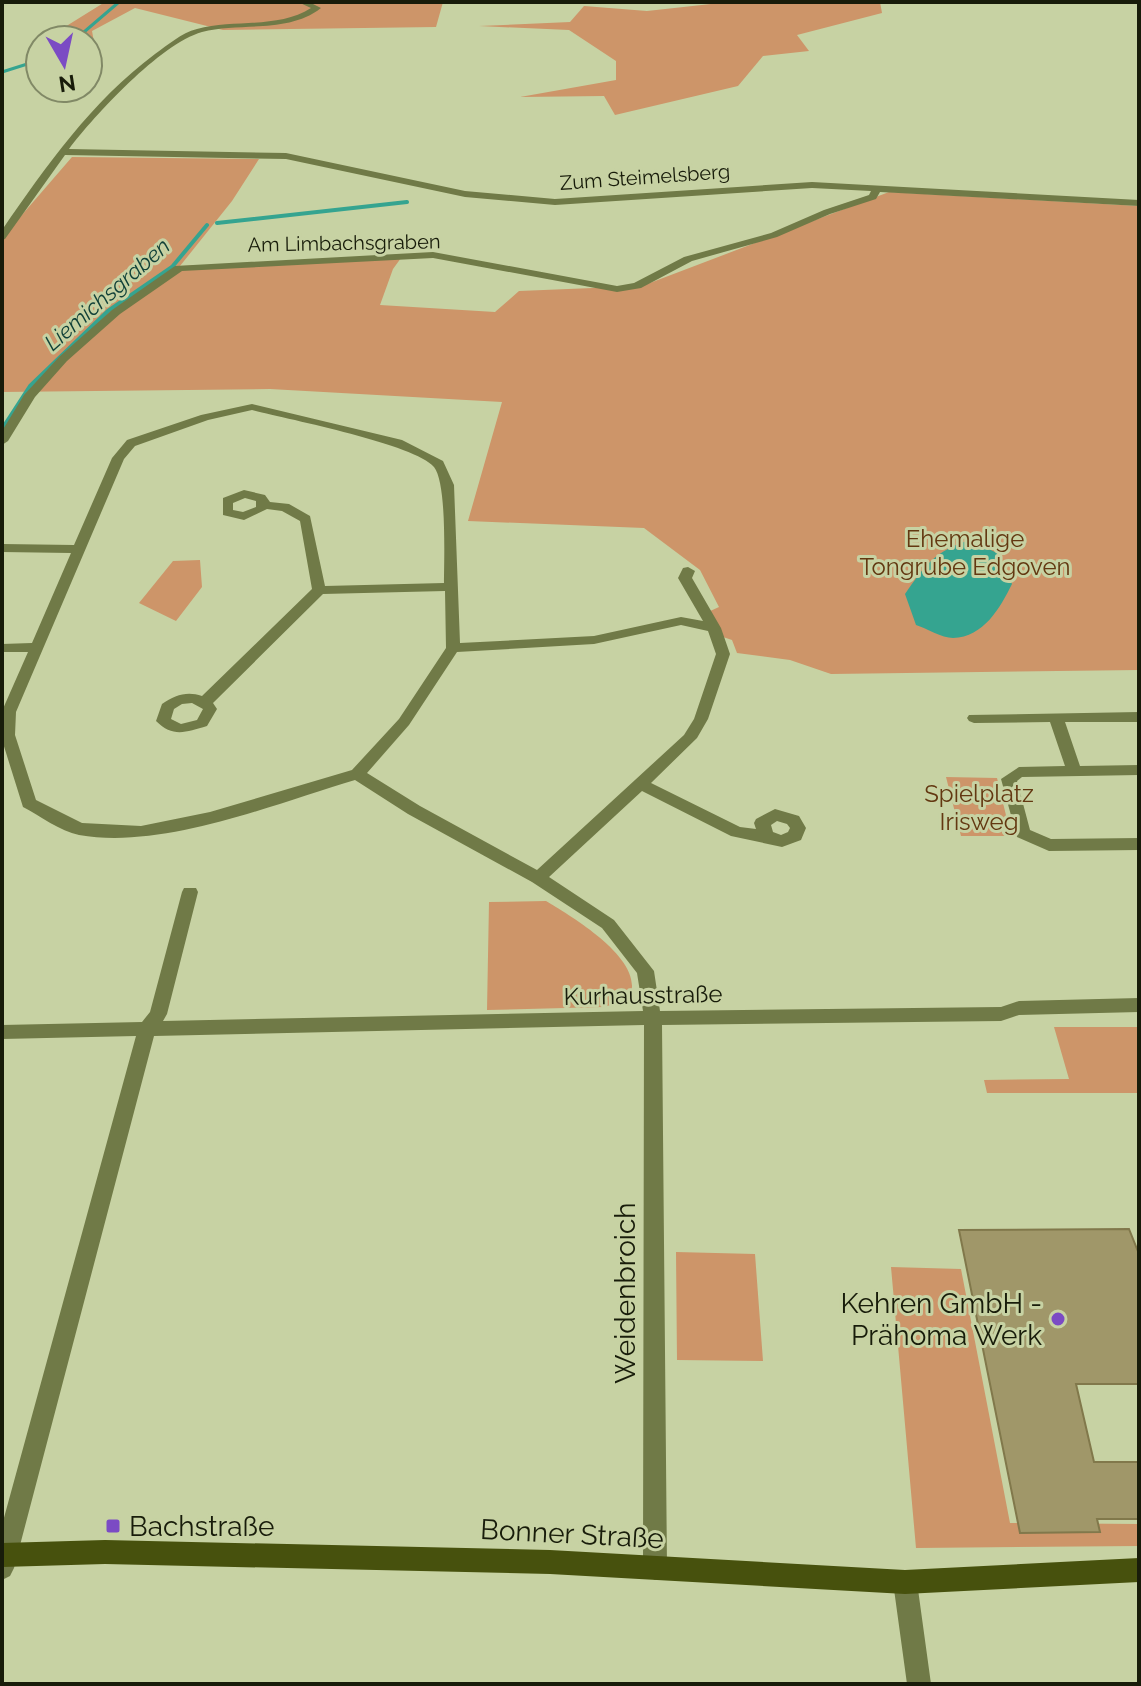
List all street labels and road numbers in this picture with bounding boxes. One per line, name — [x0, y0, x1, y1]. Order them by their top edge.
street label: Zum Steimelsberg — [559, 159, 731, 195]
street label: Am Limbachsgraben — [247, 229, 441, 257]
street label: Kurhausstraße — [563, 979, 723, 1011]
street label: Weidenbroich — [609, 1202, 642, 1384]
street label: Bonner Straße — [479, 1513, 665, 1555]

